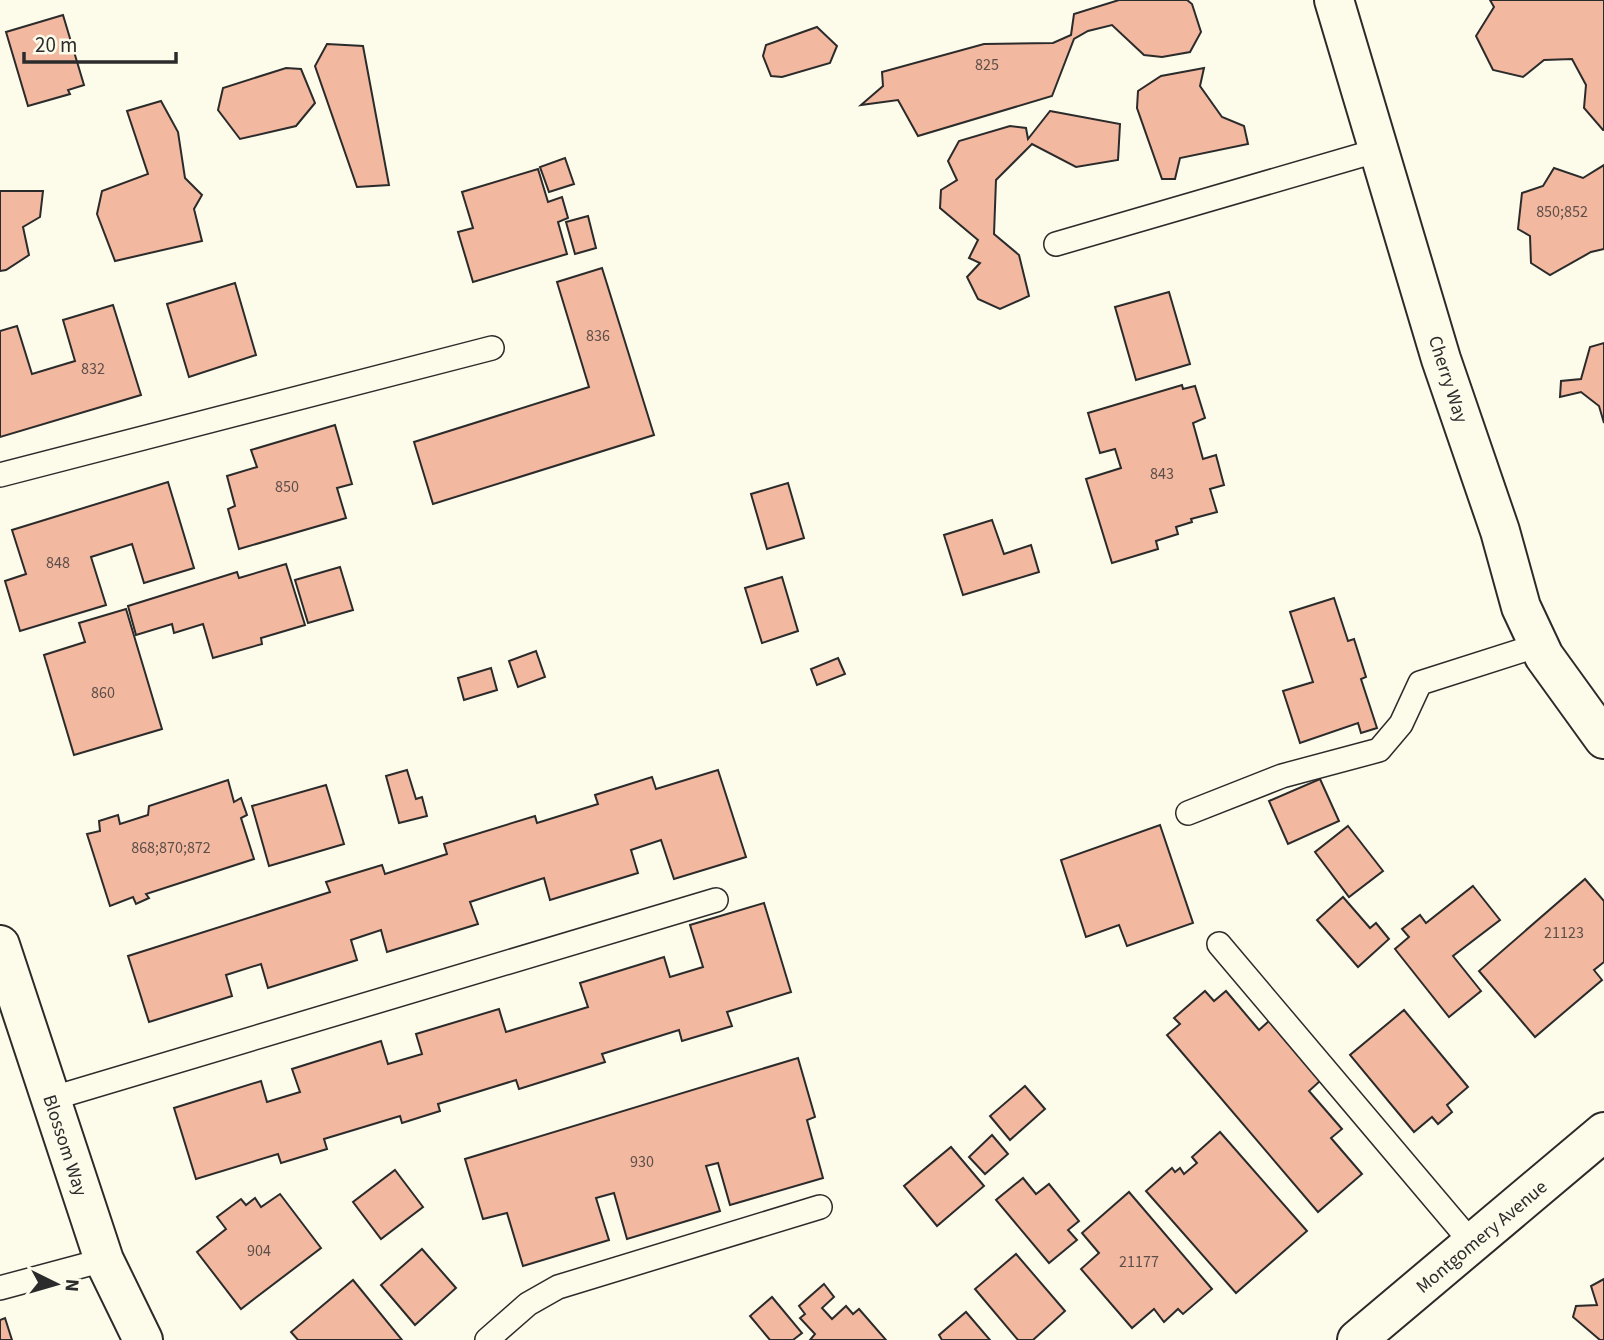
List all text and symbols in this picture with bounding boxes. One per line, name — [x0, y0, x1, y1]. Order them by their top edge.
scale bar — [24, 21, 177, 65]
text: 20 m — [35, 30, 77, 60]
house number: 825 — [975, 54, 999, 76]
house number: 850;852 — [1536, 201, 1588, 223]
house number: 836 — [586, 325, 610, 347]
street label: Cherry Way — [1421, 332, 1474, 427]
house number: 832 — [81, 358, 105, 380]
house number: 843 — [1150, 463, 1174, 485]
house number: 850 — [275, 476, 299, 498]
house number: 848 — [46, 552, 70, 574]
house number: 860 — [91, 682, 115, 704]
house number: 868;870;872 — [131, 837, 211, 859]
house number: 21123 — [1544, 922, 1584, 944]
street label: Blossom Way — [35, 1091, 94, 1200]
house number: 930 — [630, 1151, 654, 1173]
street label: Montgomery Avenue — [1411, 1174, 1553, 1300]
house number: 904 — [247, 1240, 271, 1262]
north arrow — [21, 1249, 91, 1319]
house number: 21177 — [1119, 1251, 1159, 1273]
text: N — [57, 1278, 85, 1293]

